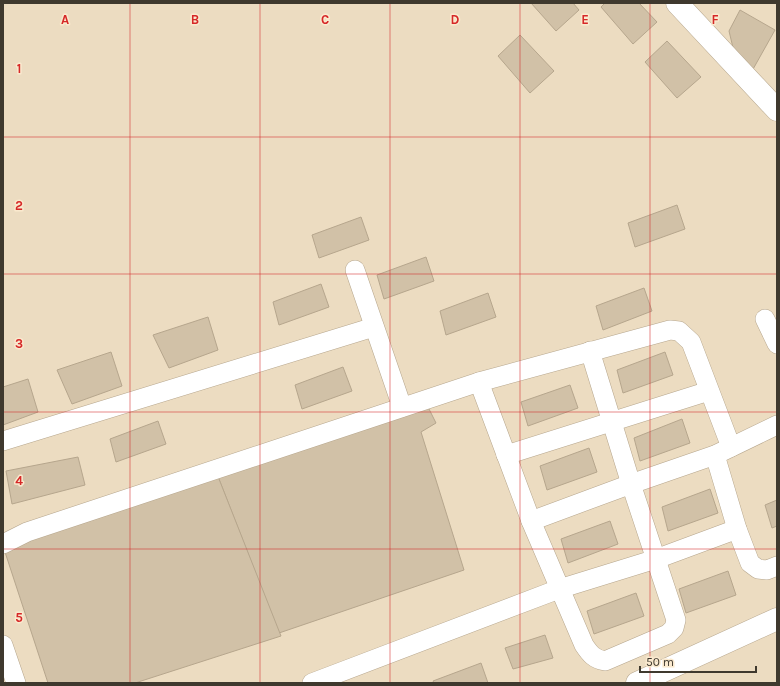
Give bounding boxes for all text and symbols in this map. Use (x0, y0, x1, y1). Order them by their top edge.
text: A (61, 12, 69, 27)
text: B (191, 12, 199, 27)
text: C (321, 12, 329, 27)
text: D (451, 12, 460, 27)
text: E (581, 12, 589, 27)
text: F (711, 12, 719, 27)
text: 1 (17, 61, 21, 76)
text: 2 (15, 198, 23, 213)
text: 3 (15, 336, 23, 351)
text: 4 (15, 473, 23, 488)
text: 5 (15, 610, 23, 625)
scale bar (640, 648, 756, 674)
text: 50 m (646, 655, 674, 669)

